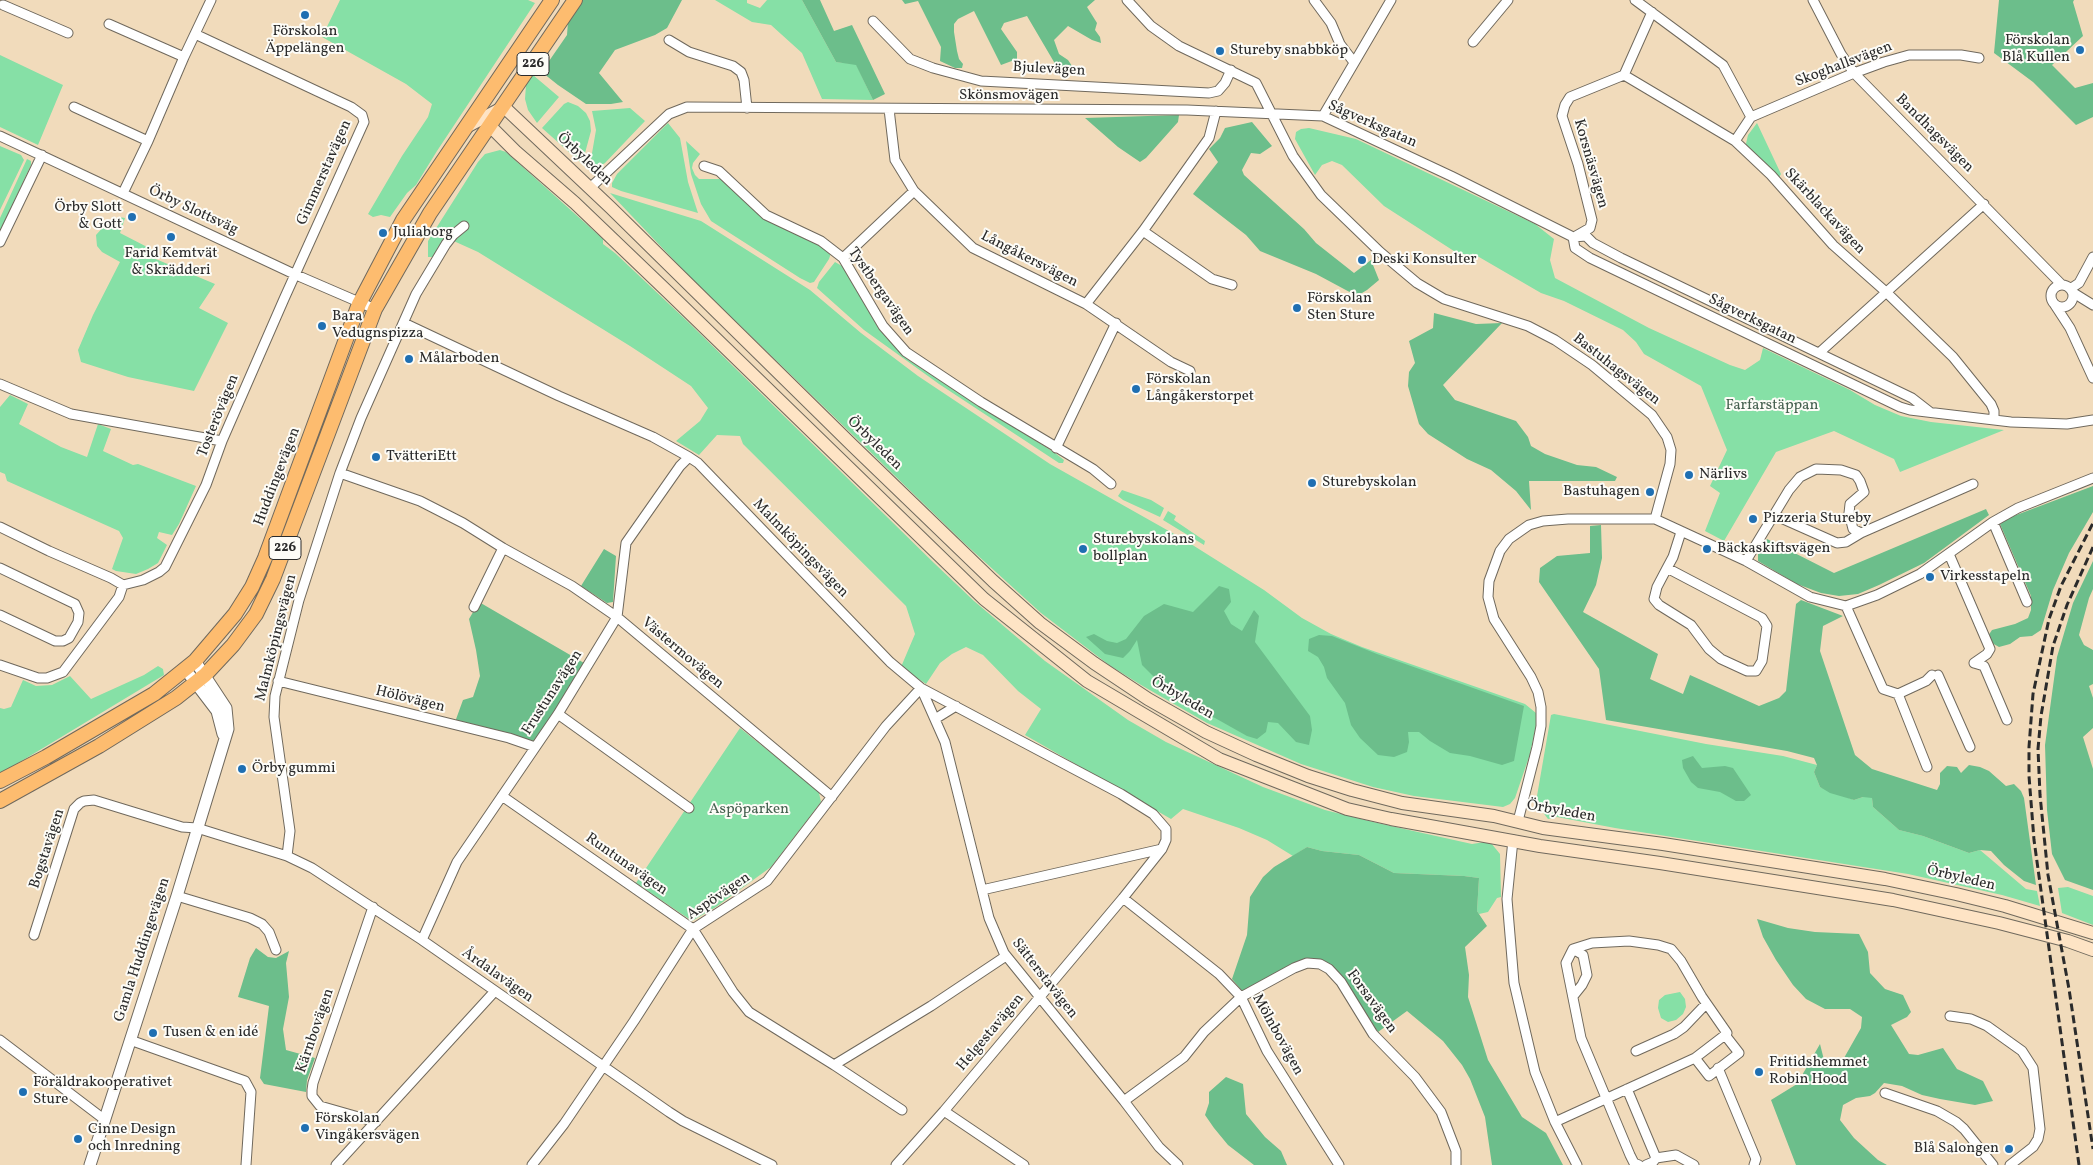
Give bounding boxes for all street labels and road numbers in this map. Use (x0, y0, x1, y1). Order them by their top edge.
street label: Skoghallsvägen (1793, 38, 1895, 92)
road number: 226 (517, 52, 549, 76)
street label: Bjulevägen (1012, 59, 1086, 81)
street label: Skönsmovägen (959, 87, 1059, 105)
street label: Bandhagsvägen (1891, 91, 1977, 177)
street label: Sågverksgatan (1325, 97, 1419, 153)
street label: Korsnäsvägen (1569, 117, 1611, 211)
street label: Gimmerstavägen (294, 118, 356, 228)
street label: Örbyleden (552, 130, 616, 190)
street label: Skärblackavägen (1780, 165, 1868, 259)
street label: Örby Slottsväg (145, 182, 241, 240)
street label: Långåkersvägen (977, 228, 1081, 292)
street label: Tystbergavägen (843, 245, 917, 339)
street label: Sågverksgatan (1705, 291, 1799, 349)
street label: Bastuhagsvägen (1569, 330, 1663, 410)
street label: Tosterövägen (194, 372, 244, 460)
street label: Örbyleden (843, 413, 905, 475)
street label: Huddingevägen (251, 425, 305, 529)
street label: Malmköpingsvägen (748, 496, 852, 602)
road number: 226 (269, 536, 301, 560)
street label: Malmköpingsvägen (253, 573, 301, 703)
street label: Västermovägen (637, 614, 727, 694)
street label: Frustunavägen (519, 647, 587, 739)
street label: Örbyleden (1147, 674, 1217, 724)
street label: Hölövägen (374, 683, 446, 717)
street label: Örbyleden (1525, 797, 1597, 827)
street label: Bogstavägen (27, 807, 69, 891)
street label: Runtunavägen (581, 830, 671, 900)
street label: Örbyleden (1925, 862, 1997, 896)
street label: Aspövägen (684, 869, 754, 925)
street label: Gamla Huddingevägen (111, 876, 175, 1024)
street label: Sätterstavägen (1007, 935, 1081, 1023)
street label: Årdalavägen (458, 945, 536, 1007)
street label: Forsavägen (1342, 967, 1400, 1037)
street label: Kärnbovägen (293, 986, 339, 1076)
street label: Helgestavägen (953, 991, 1029, 1075)
street label: Mölnbovägen (1247, 991, 1307, 1079)

